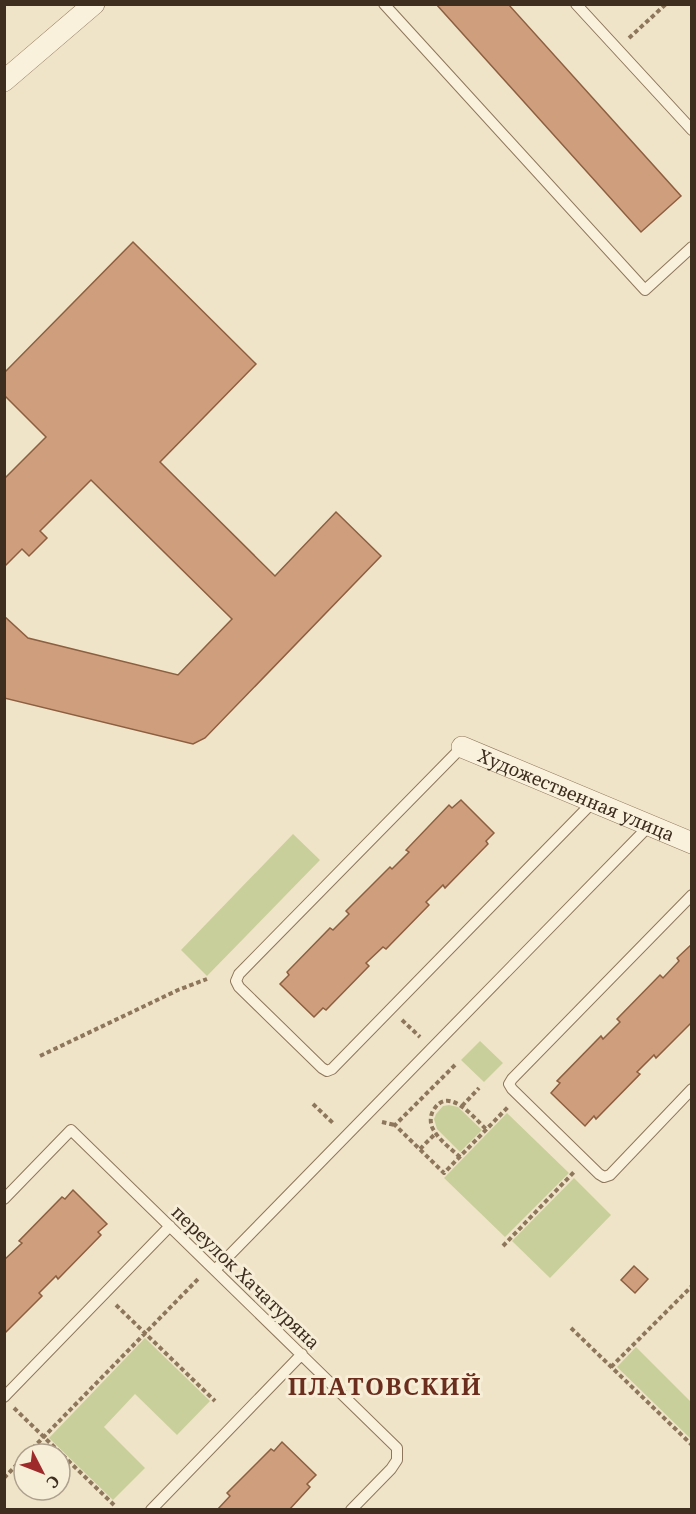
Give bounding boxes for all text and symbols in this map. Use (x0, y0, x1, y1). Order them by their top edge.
street label: Художественная улица (475, 743, 678, 846)
street label: переулок Хачатуряна (167, 1200, 325, 1354)
district label: ПЛАТОВСКИЙ (288, 1369, 482, 1402)
north arrow (12, 1442, 72, 1502)
text: С (41, 1471, 65, 1493)

